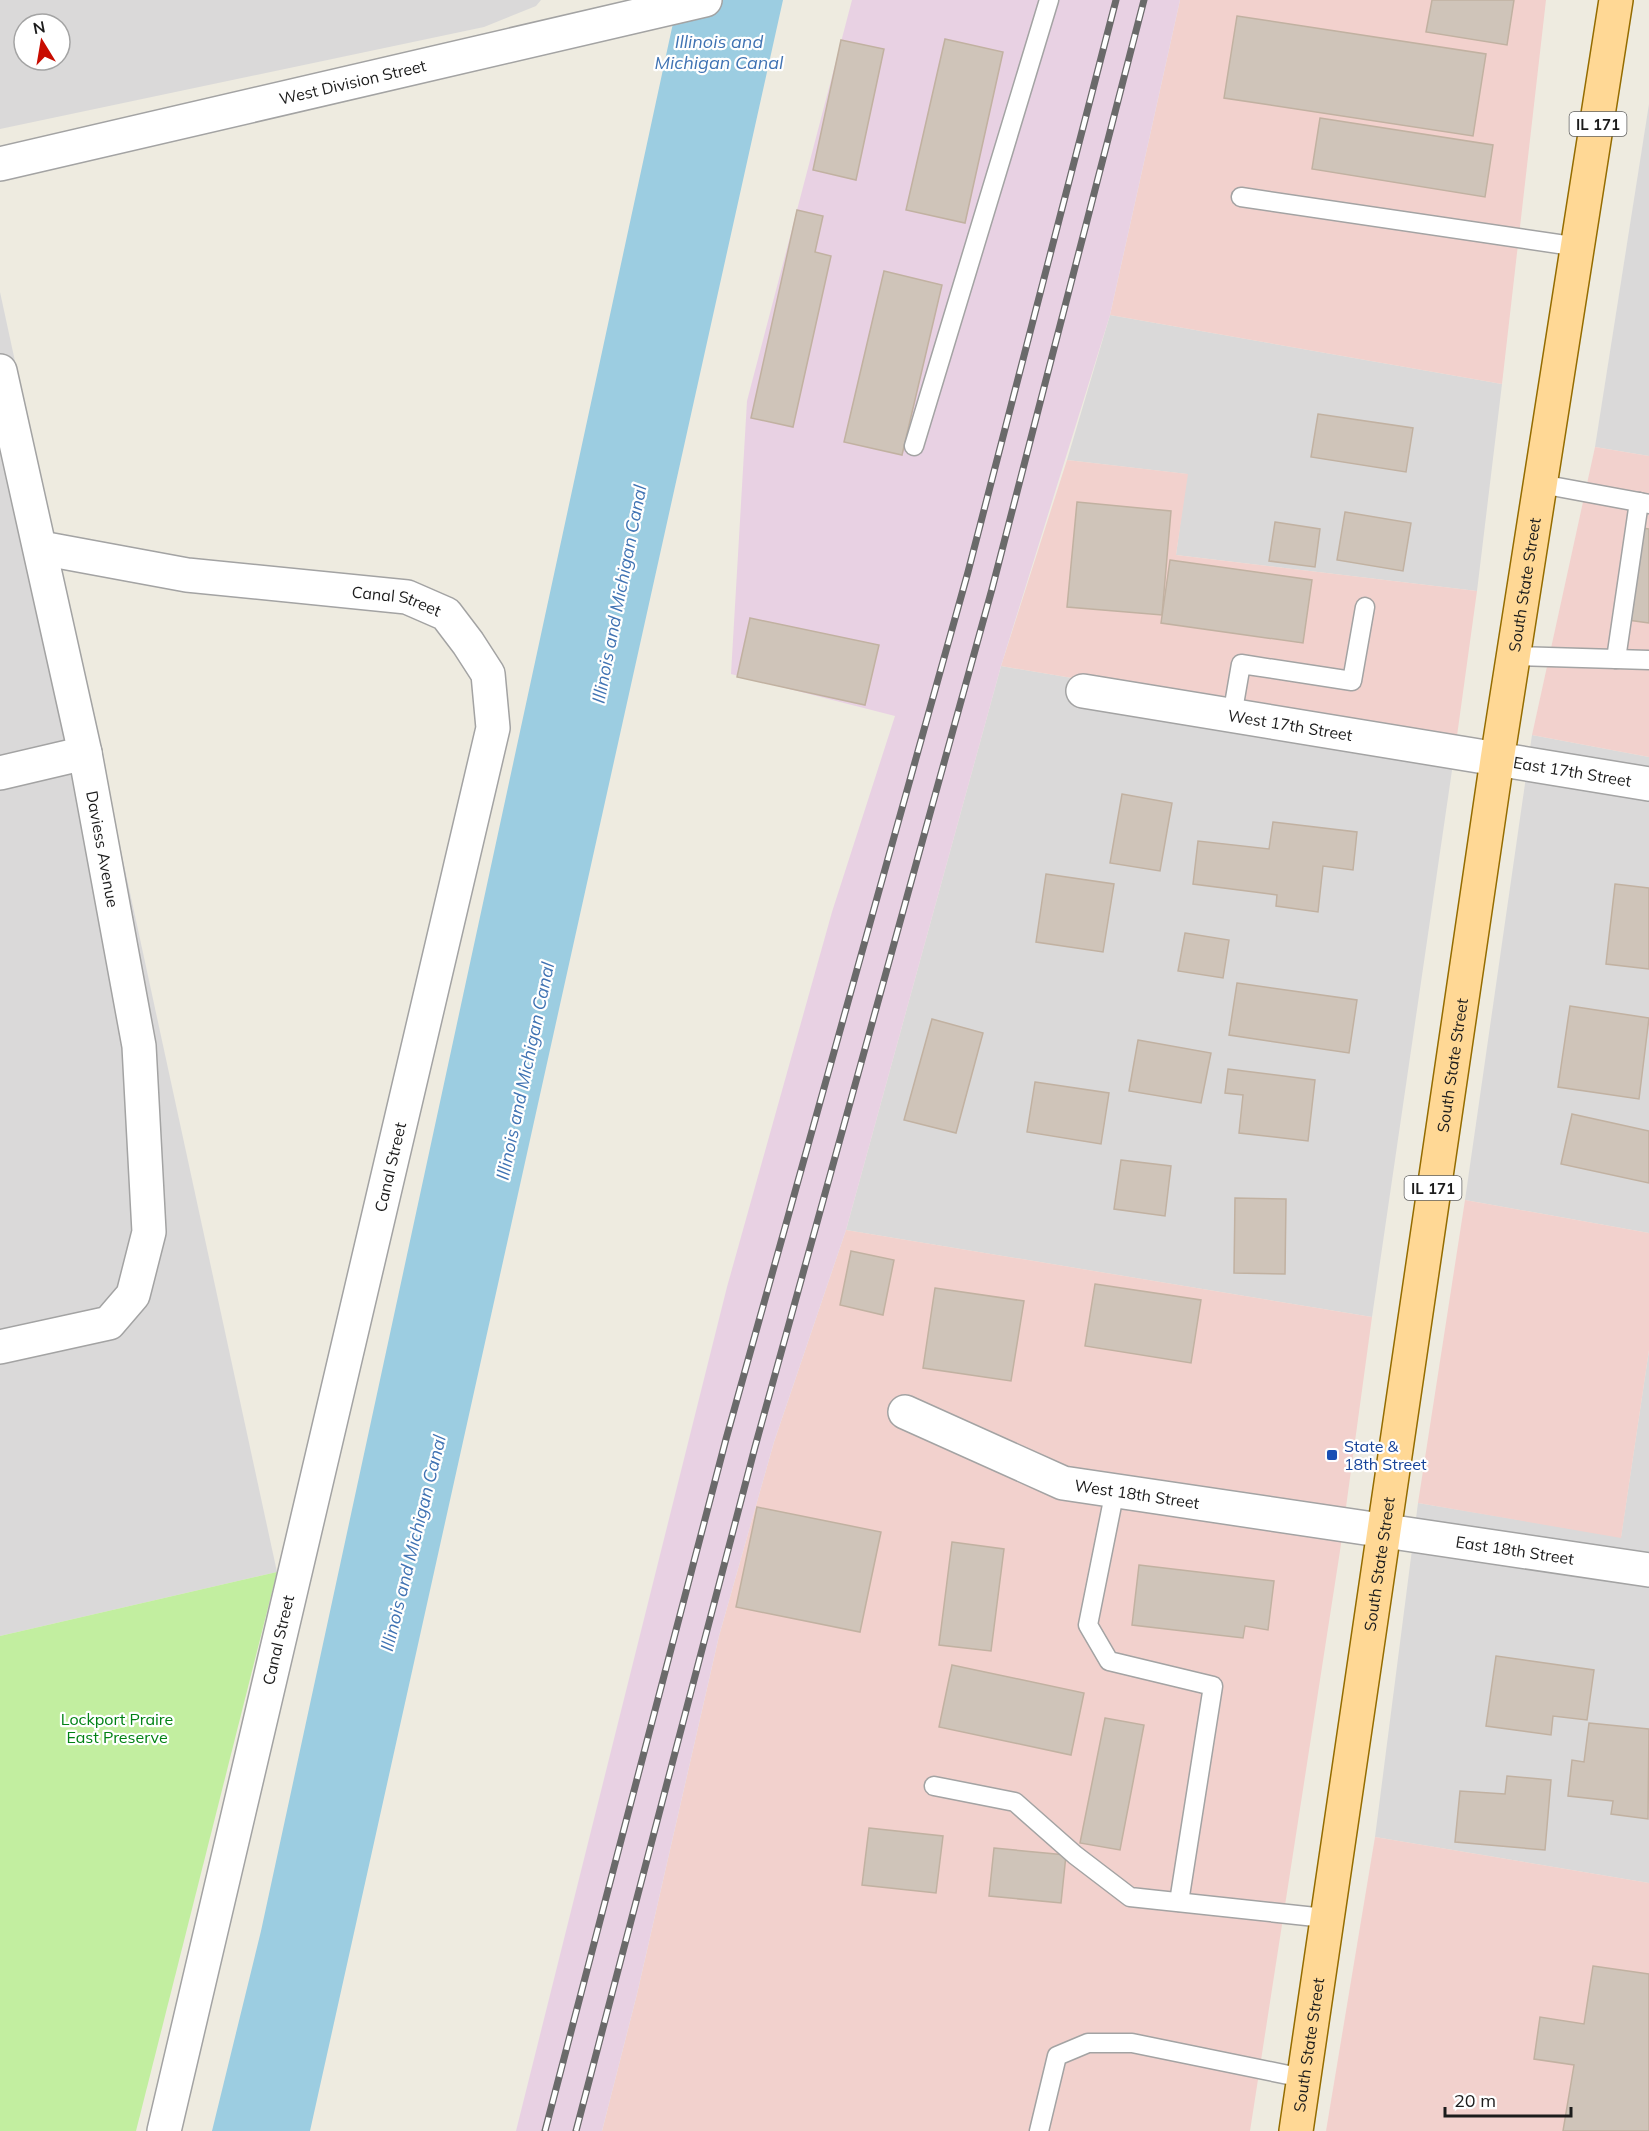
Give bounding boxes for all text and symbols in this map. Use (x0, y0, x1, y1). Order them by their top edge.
north arrow (12, 12, 72, 72)
text: N (31, 16, 47, 38)
water label: Illinois and Michigan Canal (655, 30, 784, 74)
street label: West Division Street (277, 55, 428, 109)
road number: IL 171 (1570, 112, 1626, 136)
water label: Illinois and Michigan Canal (587, 482, 652, 705)
street label: South State Street (1504, 516, 1545, 653)
street label: Canal Street (351, 582, 445, 621)
street label: West 17th Street (1226, 705, 1354, 745)
street label: East 17th Street (1512, 752, 1633, 791)
street label: Daviess Avenue (82, 789, 123, 909)
water label: Illinois and Michigan Canal (491, 959, 559, 1182)
street label: South State Street (1433, 997, 1472, 1134)
street label: Canal Street (370, 1120, 410, 1214)
road number: IL 171 (1404, 1176, 1462, 1200)
water label: Illinois and Michigan Canal (375, 1432, 451, 1653)
place label: State & 18th Street (1344, 1436, 1427, 1474)
marker: State & 18th Street (1325, 1448, 1339, 1462)
street label: West 18th Street (1073, 1475, 1201, 1513)
street label: South State Street (1359, 1495, 1399, 1633)
street label: East 18th Street (1454, 1531, 1576, 1569)
street label: Canal Street (258, 1593, 298, 1687)
park label: Lockport Praire East Preserve (61, 1709, 173, 1747)
street label: South State Street (1289, 1976, 1328, 2113)
scale bar (1445, 2080, 1571, 2118)
text: 20 m (1454, 2089, 1496, 2112)

